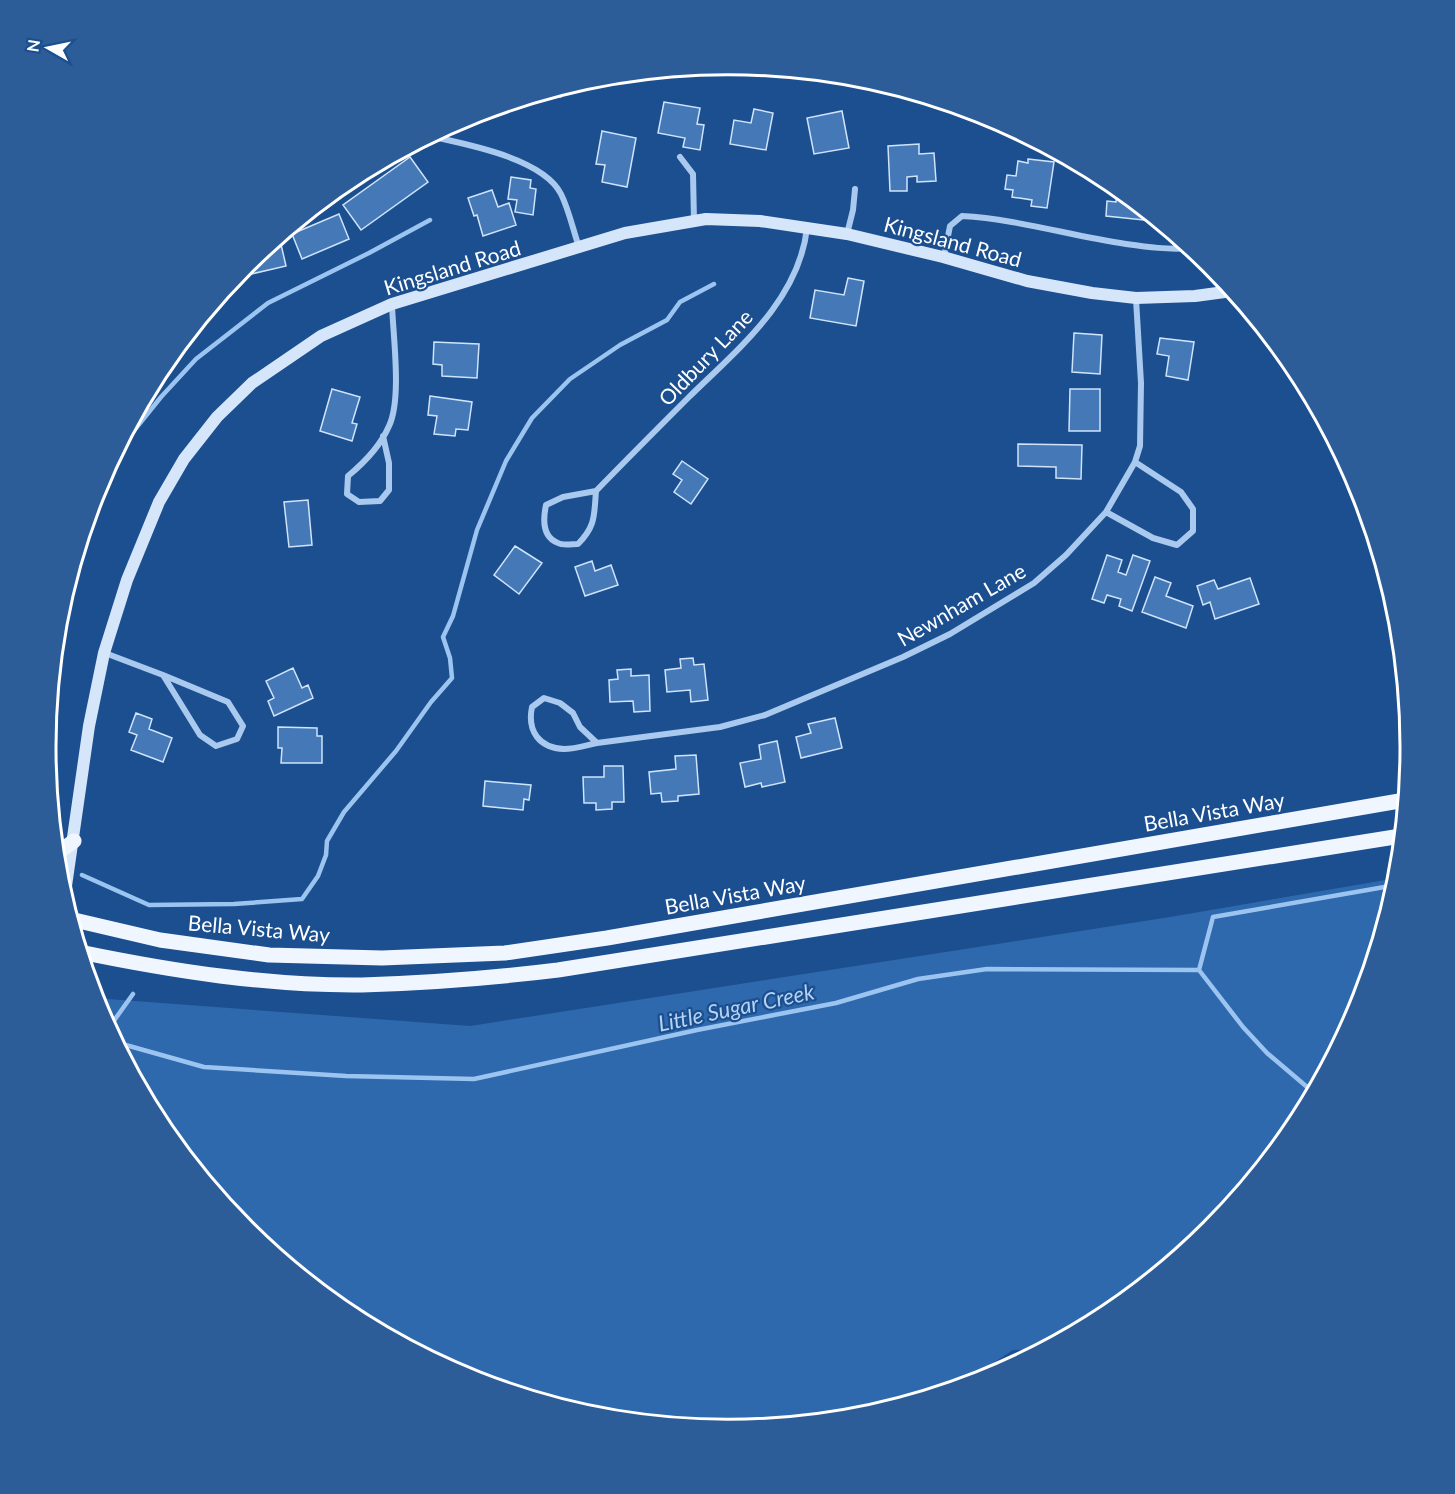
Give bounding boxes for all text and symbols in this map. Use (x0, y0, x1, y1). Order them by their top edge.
north arrow (18, 18, 78, 78)
text: N (22, 38, 43, 53)
street label: Kingsland Road (881, 211, 1025, 271)
street label: Kingsland Road (381, 234, 523, 300)
street label: Oldbury Lane (653, 304, 757, 410)
street label: Newnham Lane (893, 557, 1029, 651)
street label: Bella Vista Way (1142, 786, 1286, 836)
street label: Bella Vista Way (663, 869, 807, 919)
street label: Bella Vista Way (187, 909, 331, 947)
water label: Little Sugar Creek (655, 977, 817, 1037)

